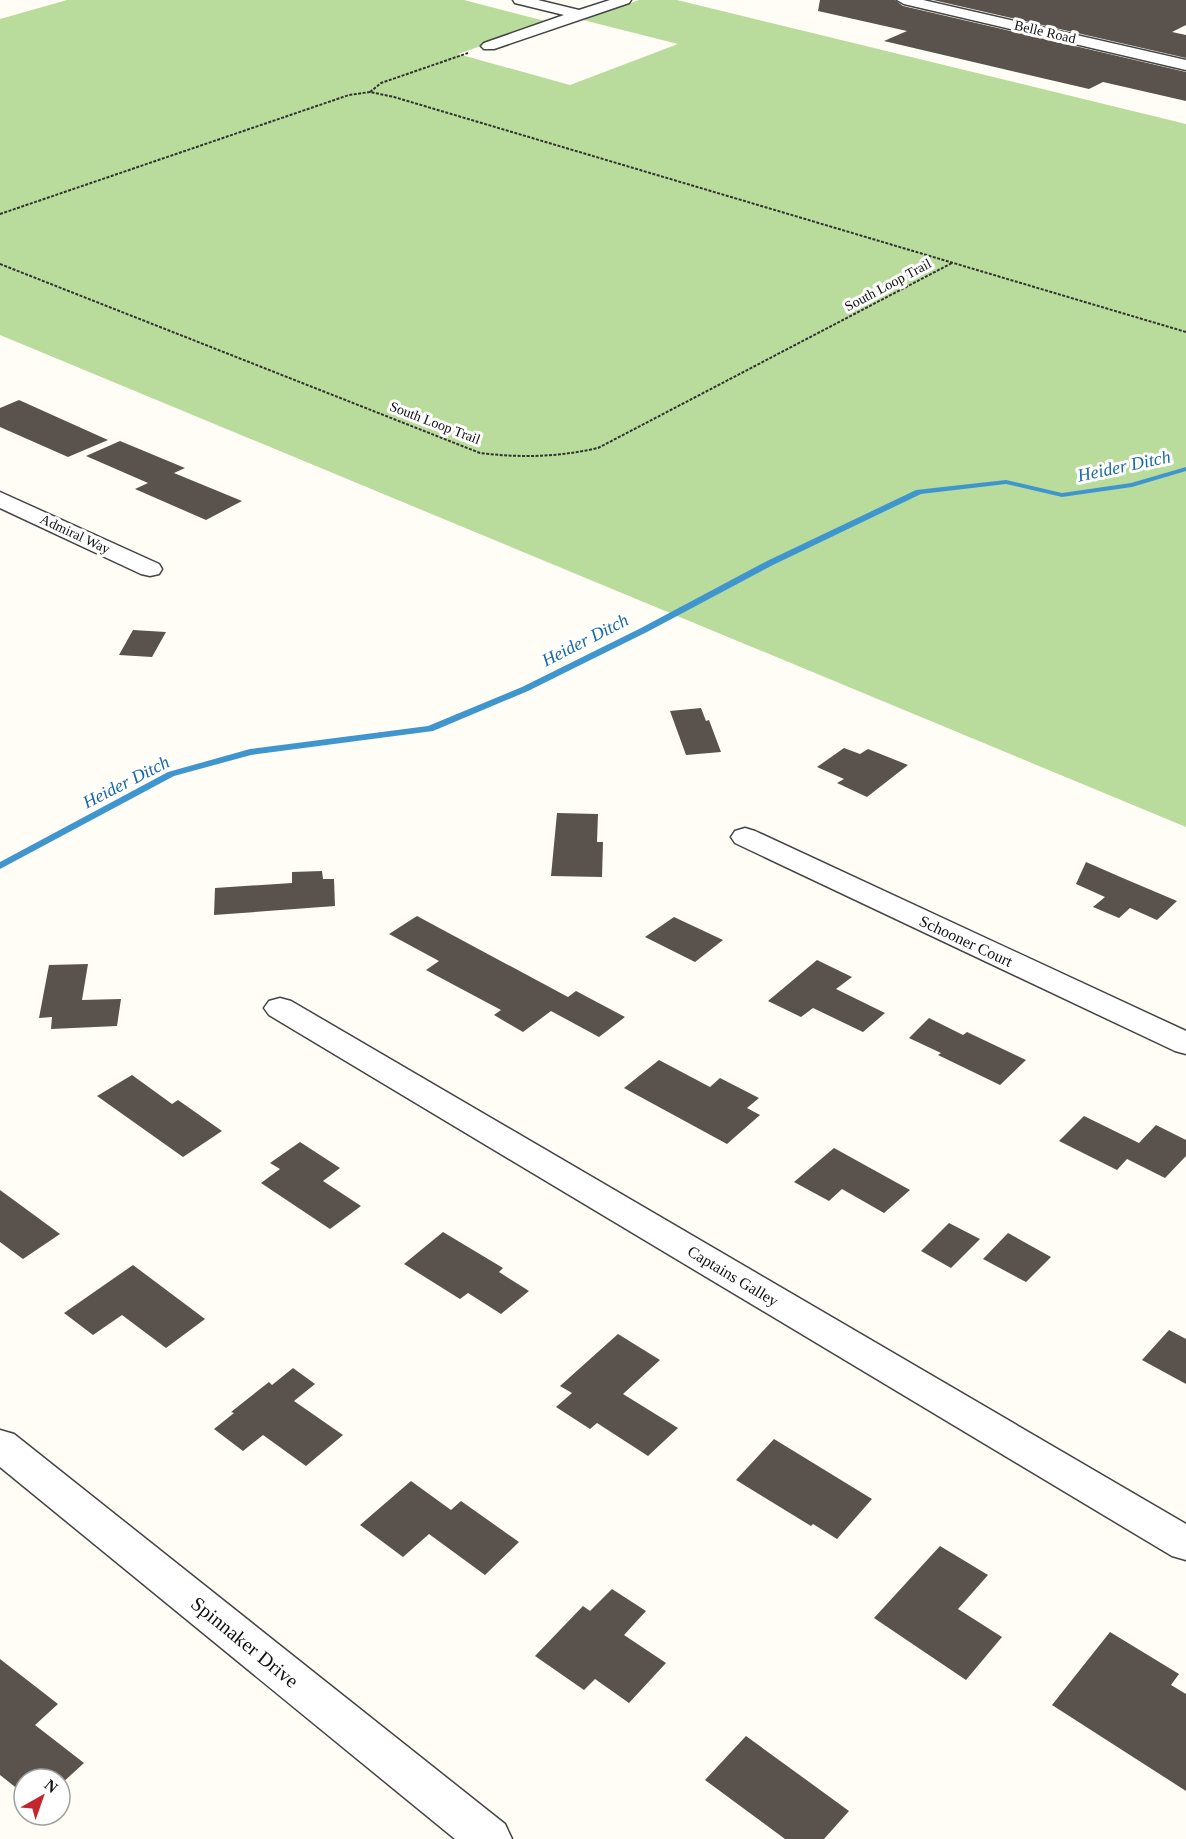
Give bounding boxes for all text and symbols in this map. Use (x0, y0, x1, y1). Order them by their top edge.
street label: Belle Road (1013, 18, 1077, 46)
street label: South Loop Trail (842, 256, 934, 314)
street label: South Loop Trail (388, 399, 482, 447)
water label: Heider Ditch (1075, 446, 1172, 486)
street label: Admiral Way (38, 511, 112, 557)
water label: Heider Ditch (537, 610, 632, 671)
water label: Heider Ditch (78, 752, 173, 813)
street label: Schooner Court (917, 912, 1016, 970)
street label: Captains Galley (684, 1242, 781, 1311)
street label: Spinnaker Drive (186, 1592, 303, 1693)
north arrow (12, 1767, 72, 1827)
text: N (41, 1776, 62, 1796)

